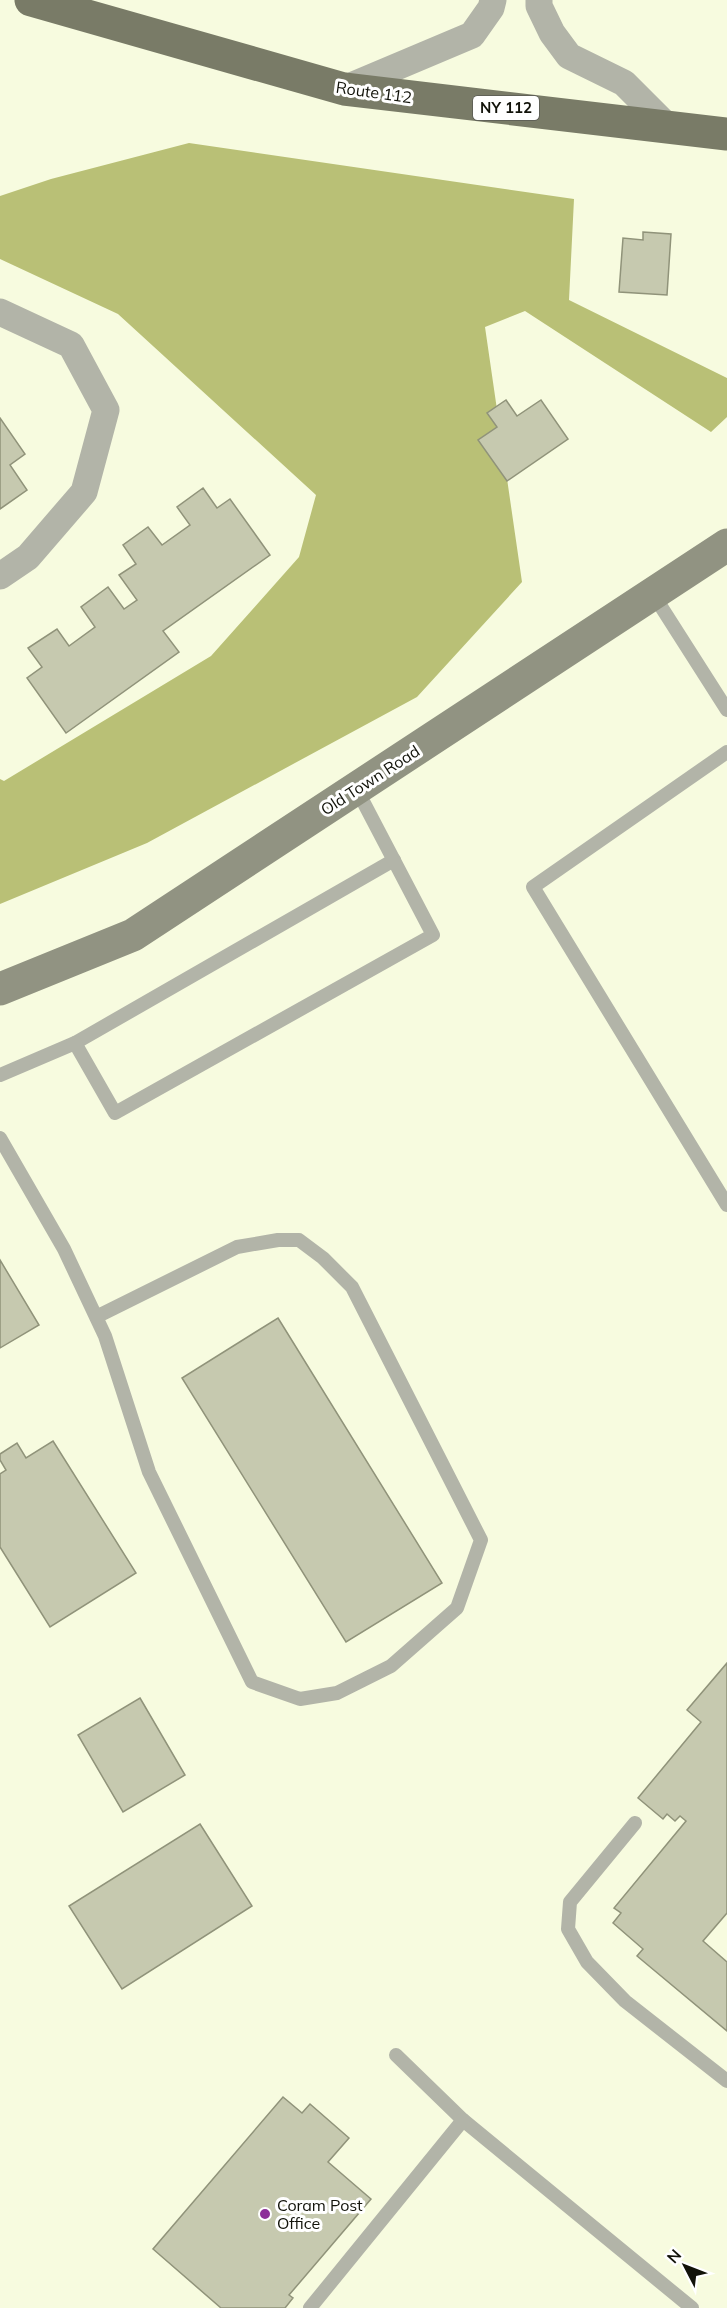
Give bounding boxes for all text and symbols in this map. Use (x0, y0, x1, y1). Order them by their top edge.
street label: Route 112 (335, 77, 413, 107)
road number: NY 112 (473, 96, 539, 120)
street label: Old Town Road (317, 741, 423, 819)
place label: Coram Post Office (277, 2195, 363, 2233)
marker: Coram Post Office (258, 2207, 272, 2221)
north arrow (655, 2236, 715, 2296)
text: N (662, 2245, 685, 2267)

